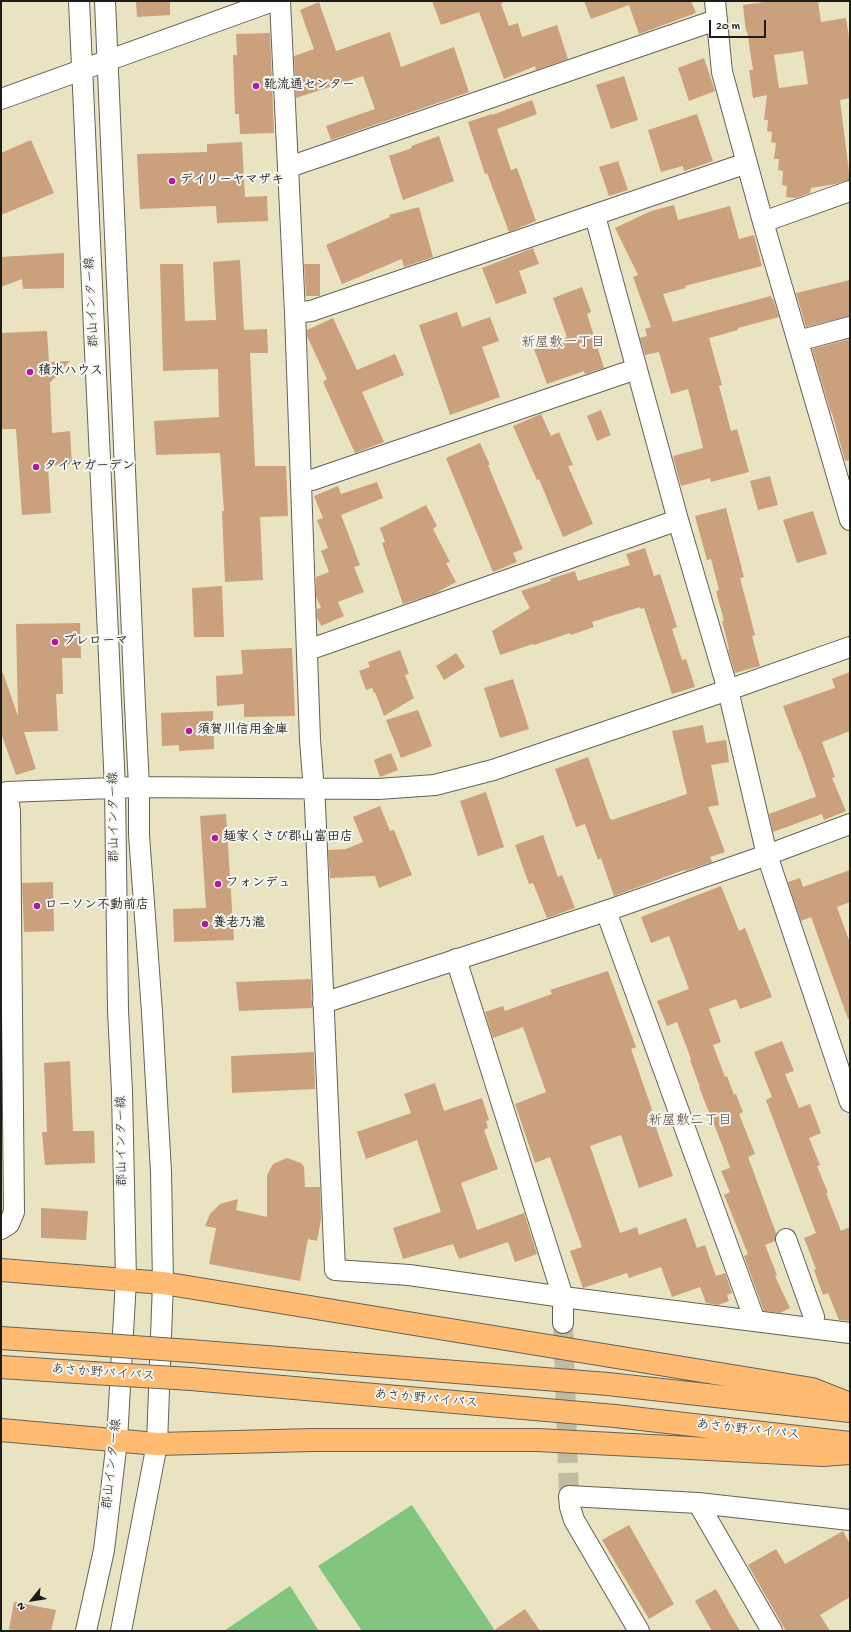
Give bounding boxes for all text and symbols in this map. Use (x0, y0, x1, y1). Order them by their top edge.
scale bar (711, 12, 768, 38)
text: 20 m (716, 20, 740, 34)
place label: 靴流通センター (264, 78, 355, 94)
marker: 靴流通センター (251, 81, 261, 91)
place label: デイリーヤマザキ (180, 173, 284, 189)
marker: デイリーヤマザキ (167, 176, 177, 186)
street label: 郡山インター線 (83, 256, 103, 348)
district label: 新屋敷一丁目 (521, 336, 605, 352)
place label: 積水ハウス (38, 364, 103, 380)
marker: 積水ハウス (25, 367, 35, 377)
place label: タイヤガーデン (44, 459, 135, 475)
marker: タイヤガーデン (31, 462, 41, 472)
place label: プレローマ (63, 634, 128, 650)
marker: プレローマ (50, 637, 60, 647)
place label: 須賀川信用金庫 (197, 723, 288, 739)
marker: 須賀川信用金庫 (184, 726, 194, 736)
street label: 郡山インター線 (106, 771, 124, 863)
place label: 麺家くさび郡山富田店 (223, 830, 353, 846)
marker: 麺家くさび郡山富田店 (210, 833, 220, 843)
place label: フォンデュ (226, 876, 291, 892)
marker: フォンデュ (213, 879, 223, 889)
place label: ローソン不動前店 (45, 898, 149, 914)
marker: ローソン不動前店 (32, 901, 42, 911)
place label: 養老乃瀧 (213, 916, 265, 932)
marker: 養老乃瀧 (200, 919, 210, 929)
street label: 郡山インター線 (114, 1095, 132, 1187)
district label: 新屋敷二丁目 (648, 1114, 732, 1130)
street label: あさか野バイパス (51, 1363, 155, 1385)
street label: あさか野バイパス (374, 1388, 478, 1412)
street label: 郡山インター線 (100, 1418, 126, 1510)
street label: あさか野バイパス (695, 1418, 801, 1444)
north arrow (12, 1580, 52, 1620)
text: N (15, 1600, 29, 1612)

